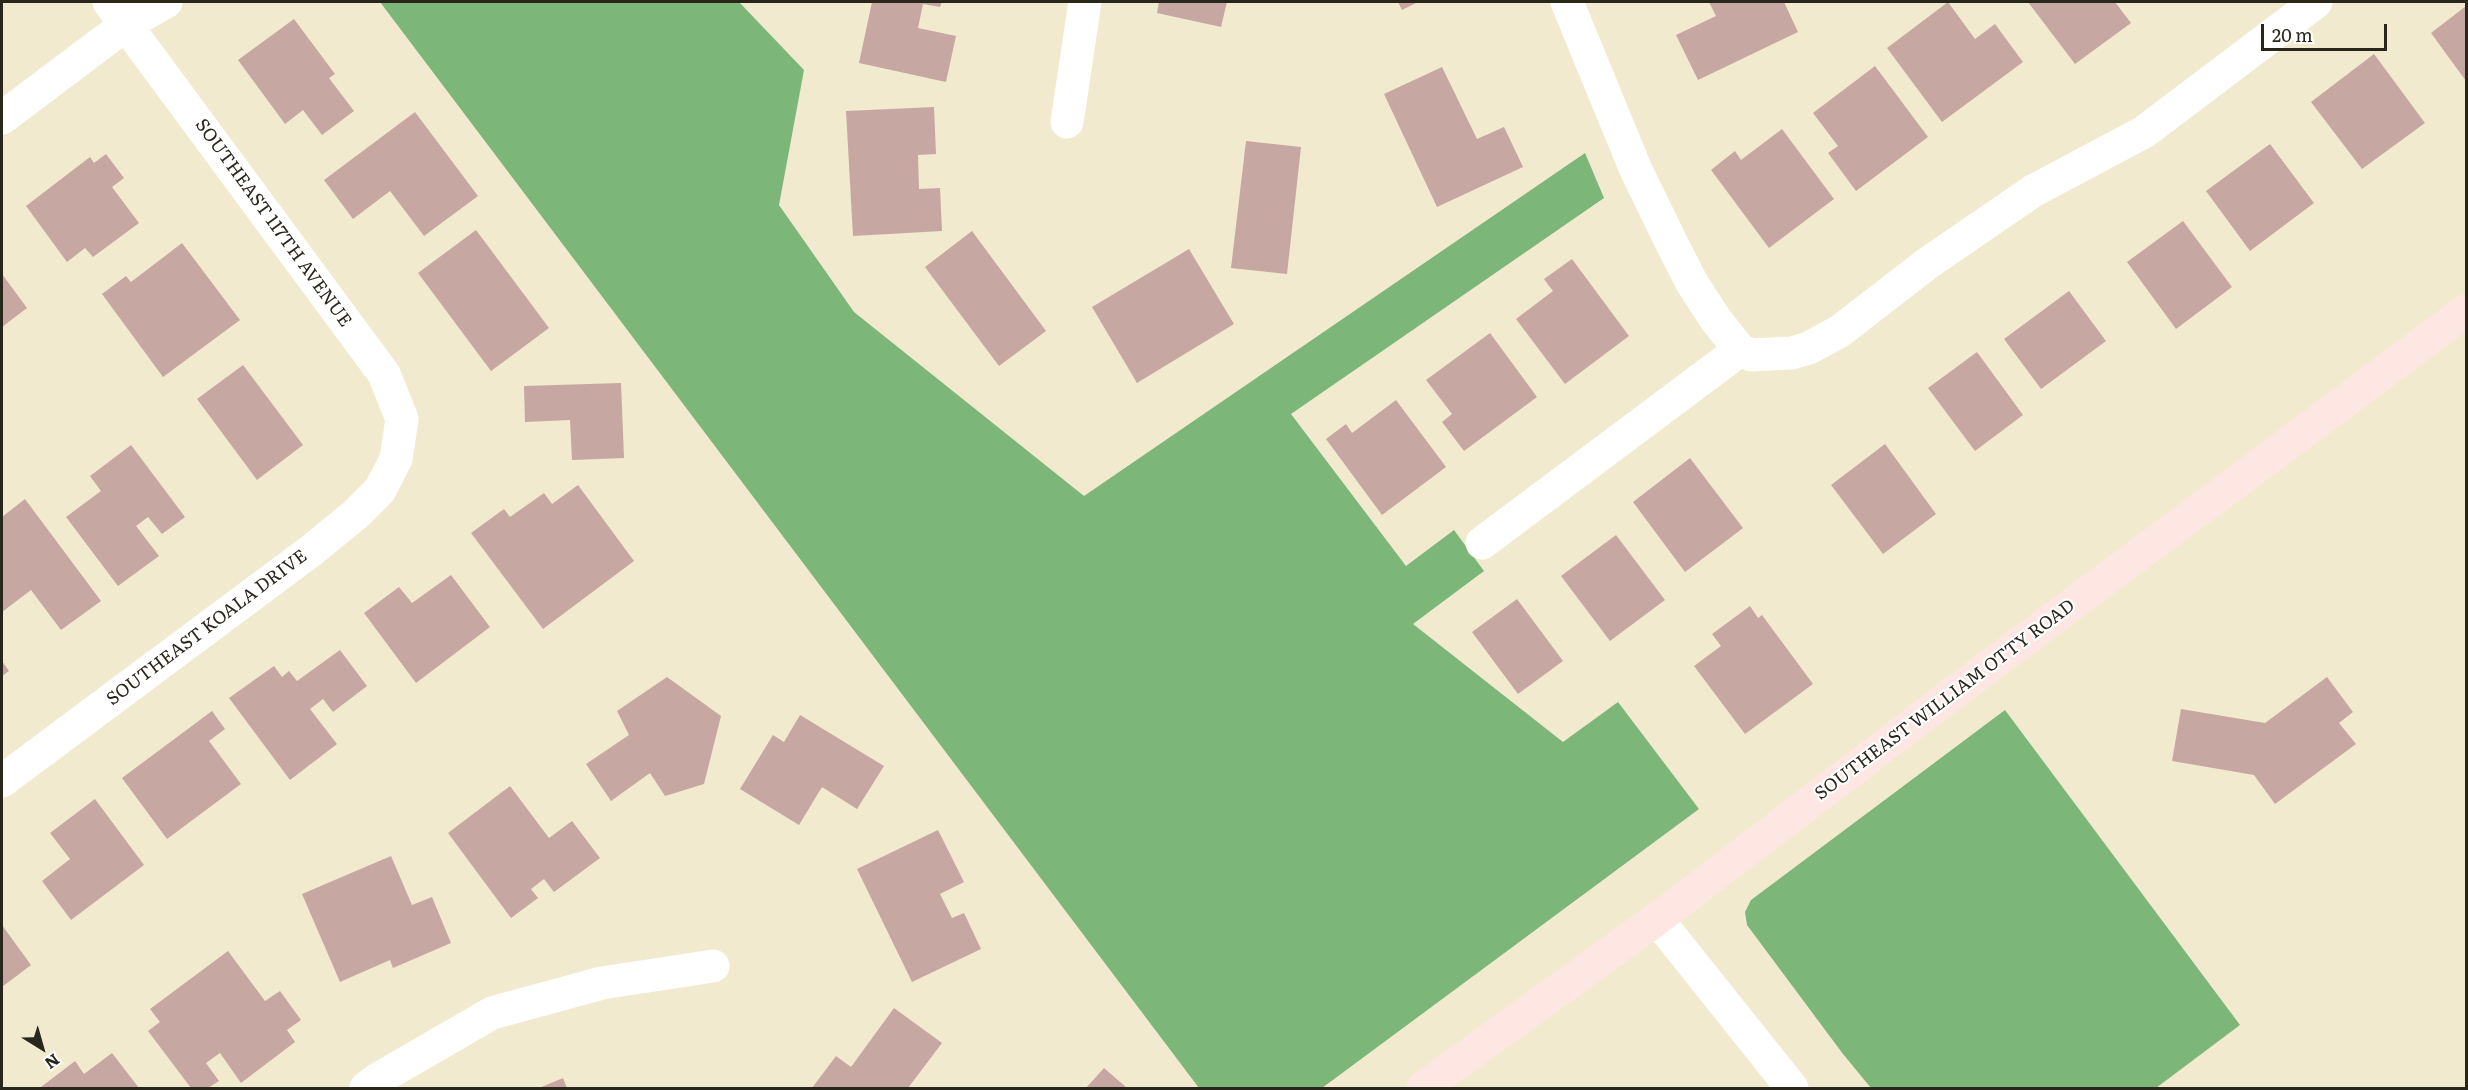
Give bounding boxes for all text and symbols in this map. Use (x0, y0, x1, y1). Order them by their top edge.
scale bar (2264, 12, 2390, 50)
text: 20 m (2272, 21, 2313, 48)
street label: SOUTHEAST 117TH AVENUE (190, 115, 356, 331)
street label: SOUTHEAST KOALA DRIVE (102, 546, 312, 710)
street label: SOUTHEAST WILLIAM OTTY ROAD (1811, 595, 2079, 805)
north arrow (12, 1018, 72, 1078)
text: N (40, 1049, 65, 1076)

